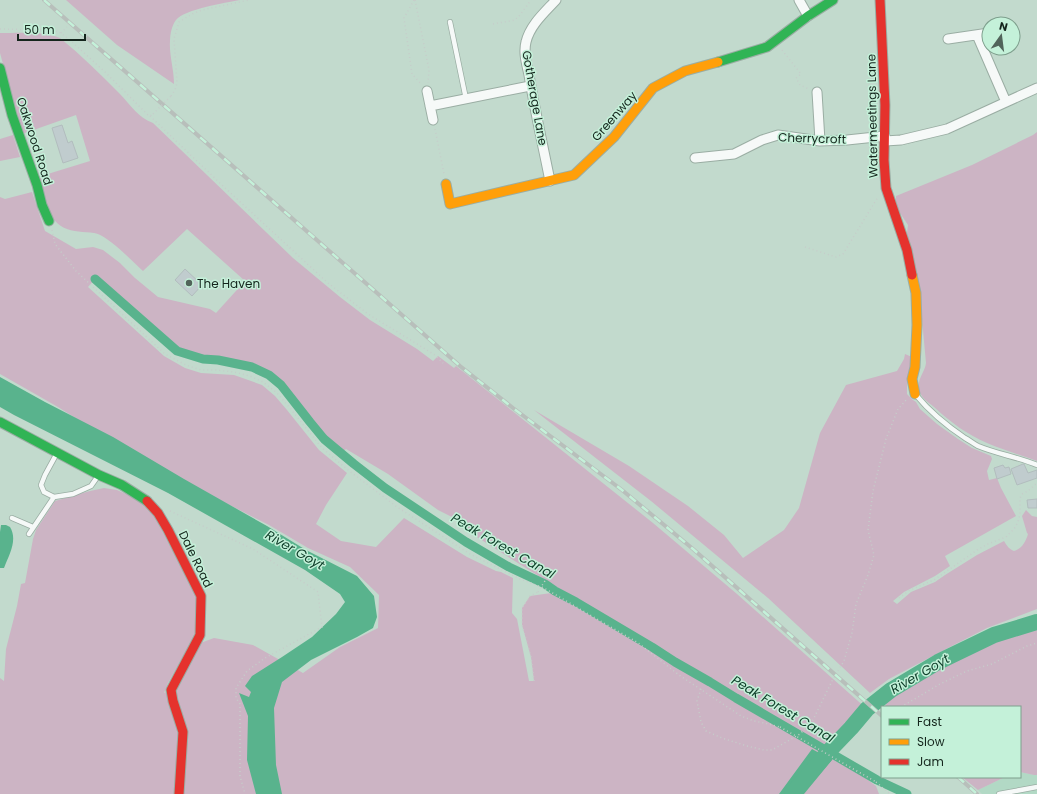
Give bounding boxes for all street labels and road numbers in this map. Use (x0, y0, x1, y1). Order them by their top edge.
street label: Gotherage Lane (518, 49, 552, 147)
street label: Watermeetings Lane (862, 54, 882, 178)
street label: Greenway (588, 87, 641, 145)
street label: Oakwood Road (13, 95, 57, 187)
street label: Cherrycroft (778, 128, 846, 148)
street label: Dale Road (175, 528, 217, 590)

